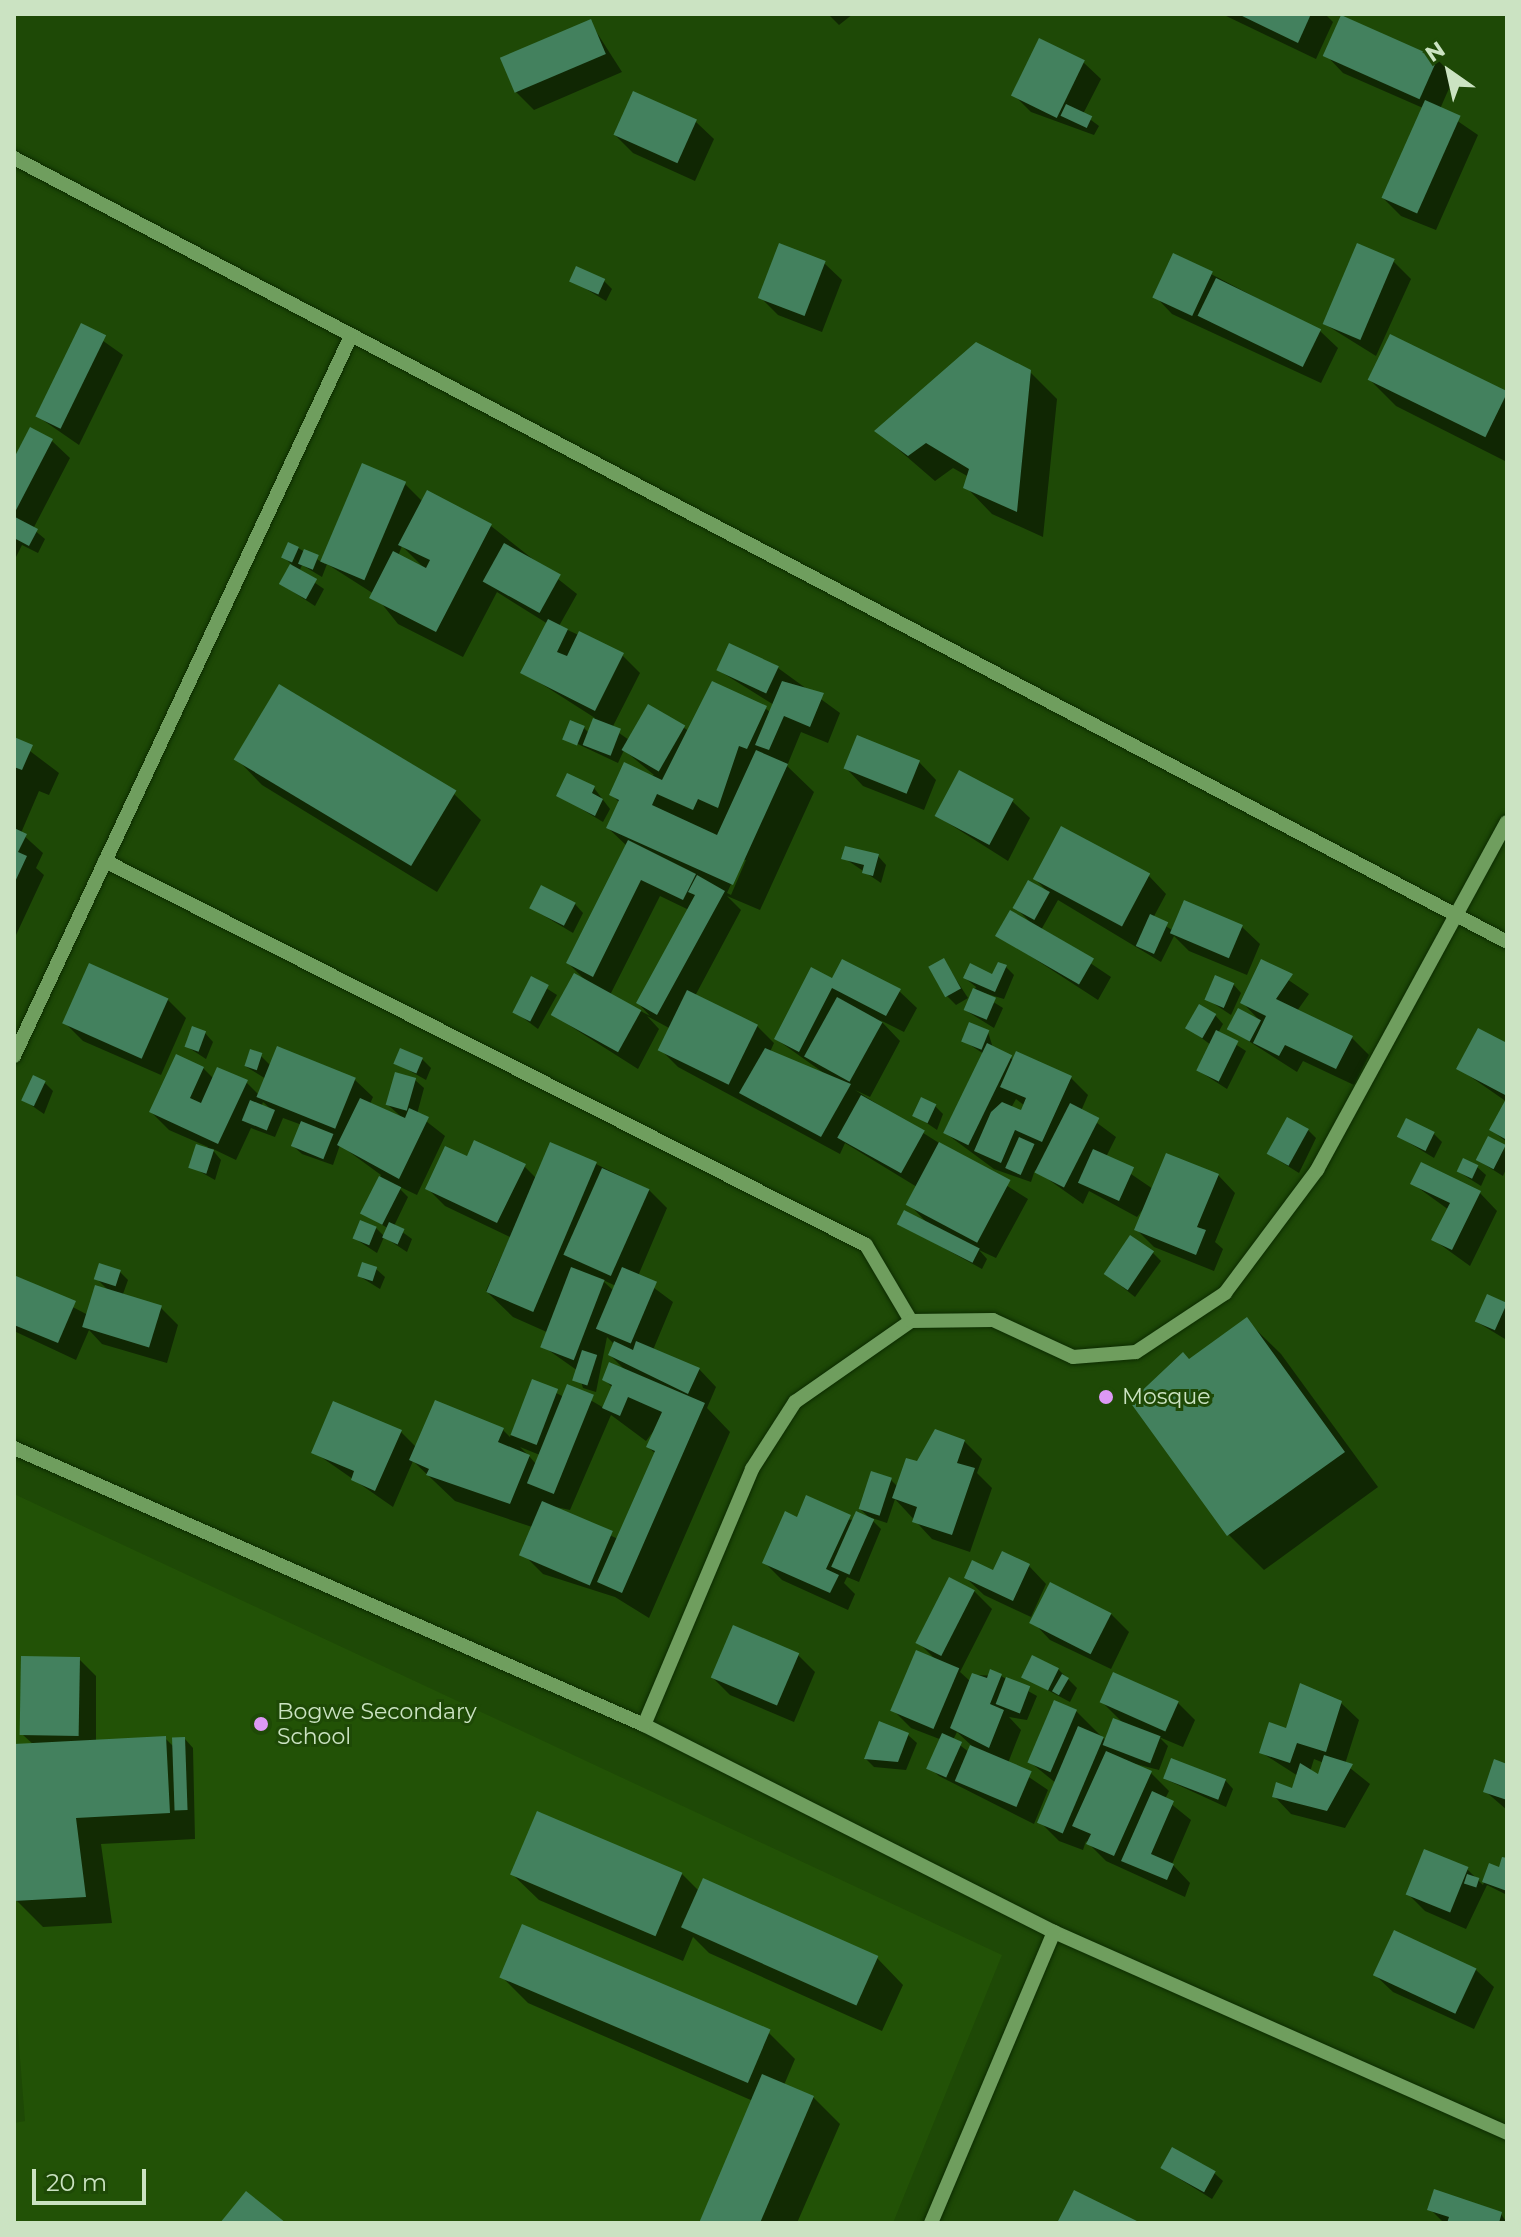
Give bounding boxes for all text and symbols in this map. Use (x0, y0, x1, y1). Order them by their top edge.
north arrow (1409, 32, 1489, 112)
text: N (1420, 36, 1450, 68)
place label: Mosque (1122, 1384, 1211, 1410)
marker: Mosque (1097, 1388, 1115, 1406)
place label: Bogwe Secondary School (277, 1698, 477, 1750)
marker: Bogwe Secondary School (252, 1715, 270, 1733)
scale bar (36, 2153, 150, 2203)
text: 20 m (46, 2168, 107, 2197)

